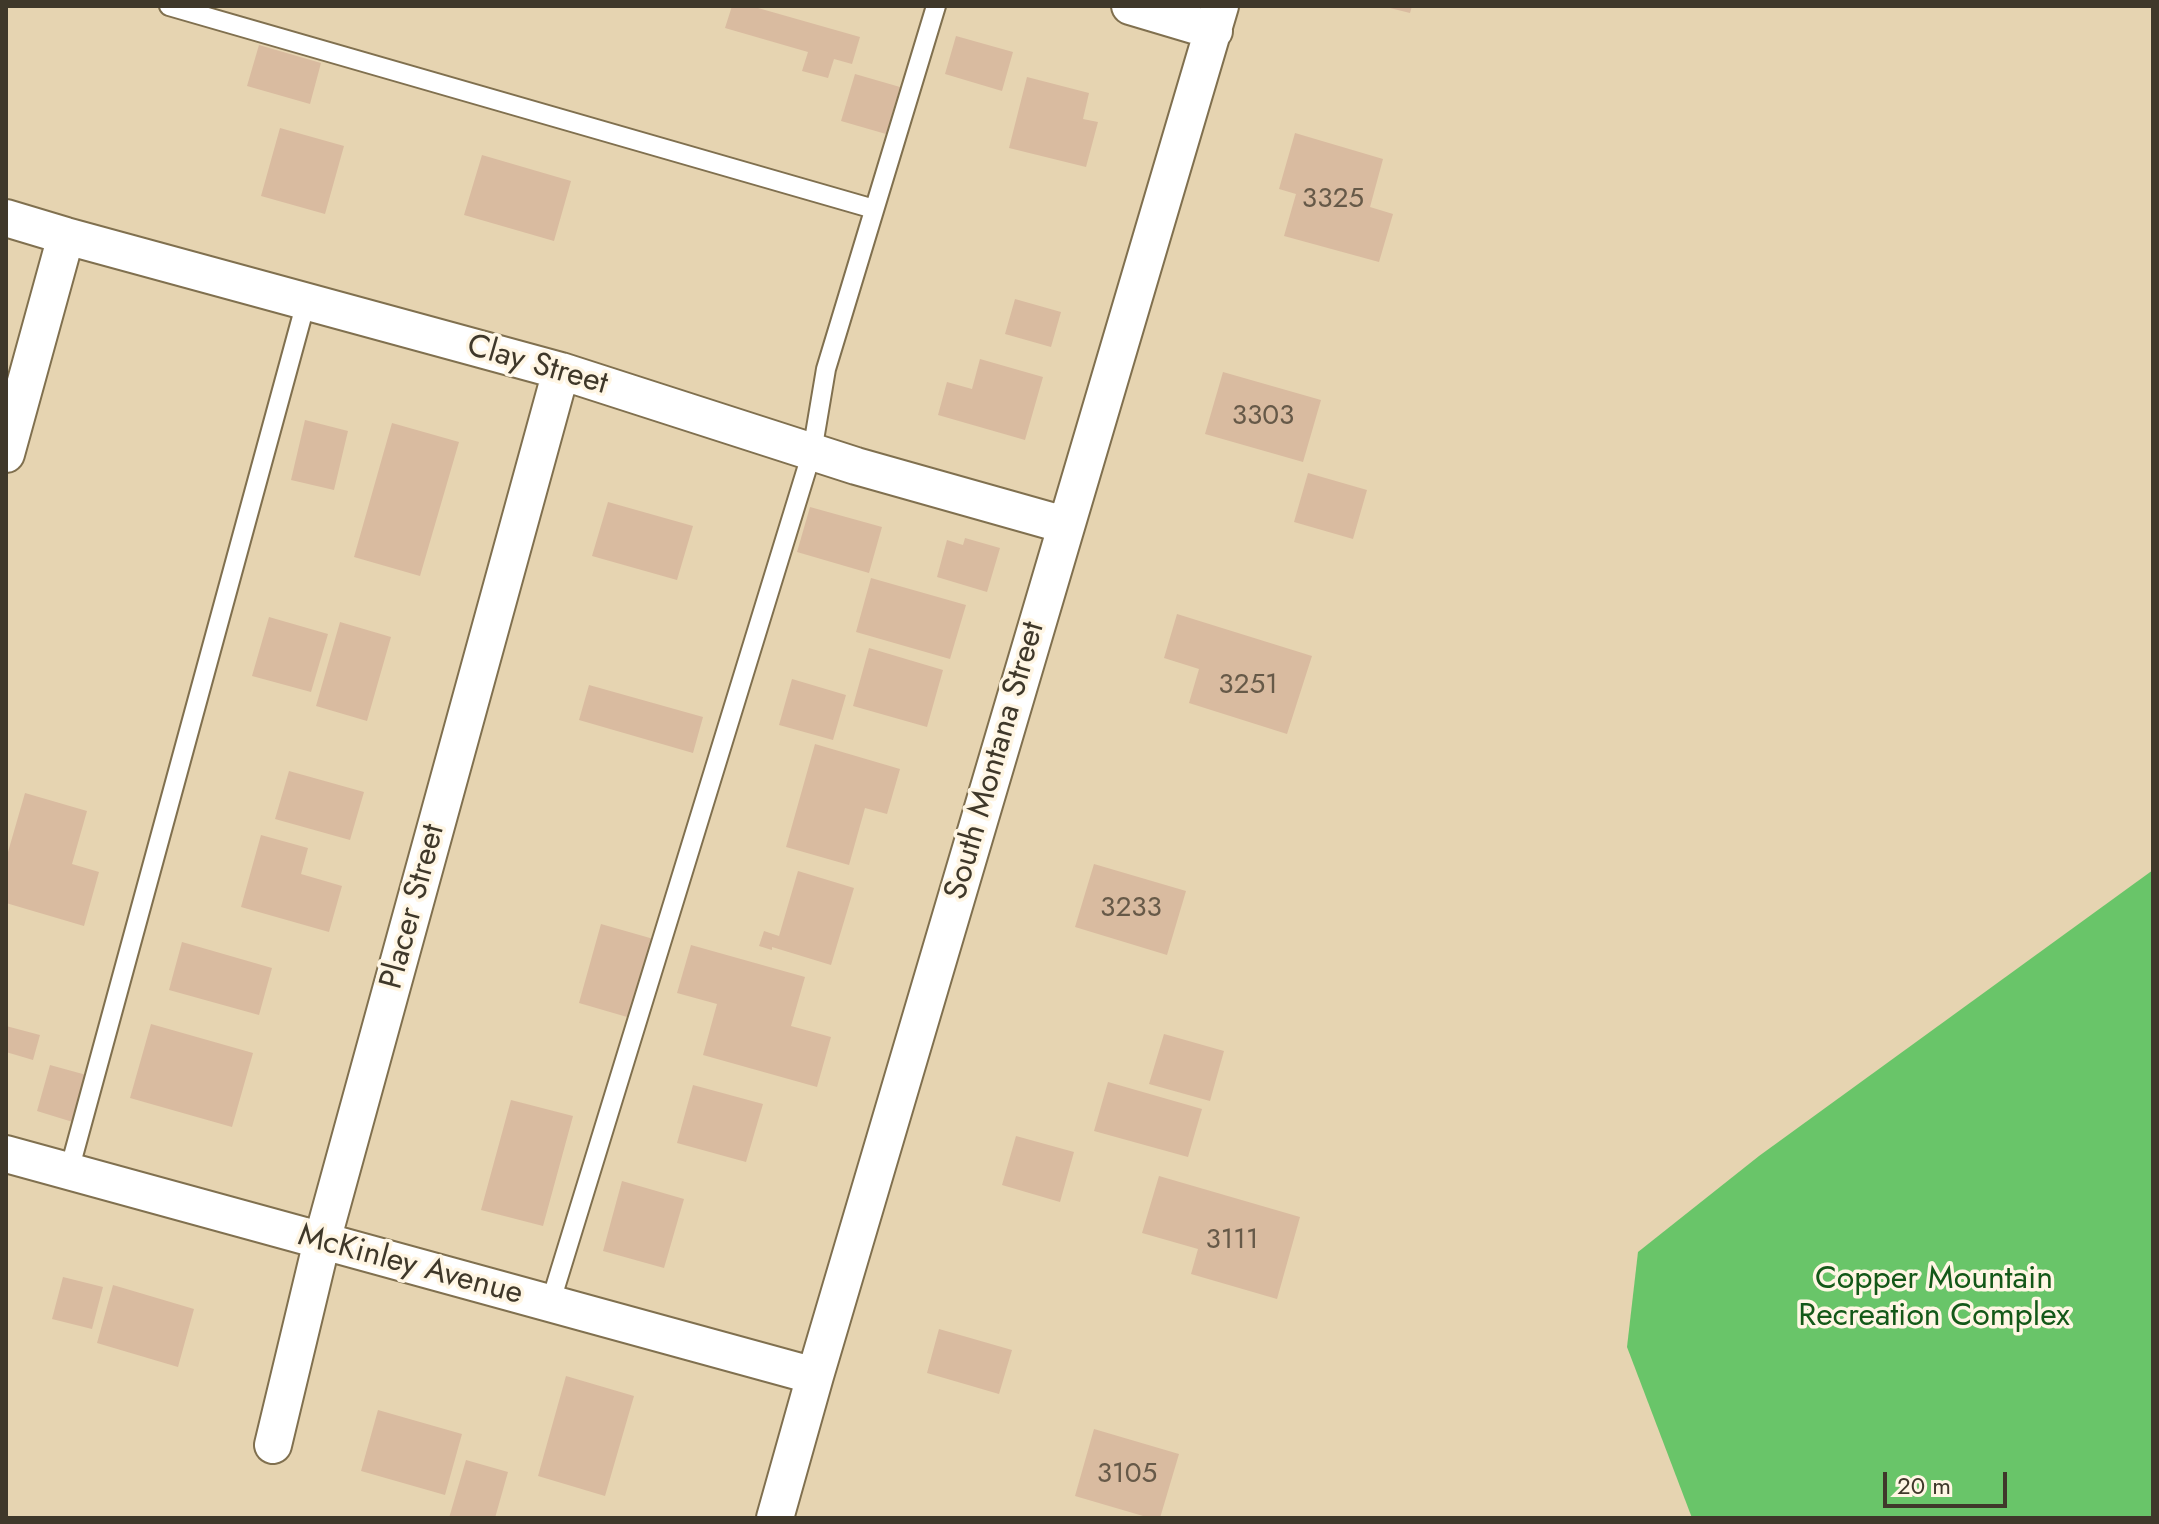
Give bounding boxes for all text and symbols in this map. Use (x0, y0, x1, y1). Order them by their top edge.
house number: 3325 (1302, 183, 1364, 217)
street label: Clay Street (462, 328, 612, 404)
house number: 3303 (1232, 400, 1294, 434)
street label: South Montana Street (938, 618, 1054, 904)
house number: 3251 (1218, 669, 1278, 703)
street label: Placer Street (374, 820, 454, 994)
house number: 3233 (1100, 892, 1162, 926)
street label: McKinley Avenue (293, 1218, 527, 1314)
house number: 3111 (1205, 1224, 1259, 1258)
park label: Copper Mountain Recreation Complex (1798, 1261, 2070, 1336)
scale bar (1887, 1456, 2011, 1506)
house number: 3105 (1097, 1458, 1157, 1492)
text: 20 m (1897, 1468, 1951, 1503)

